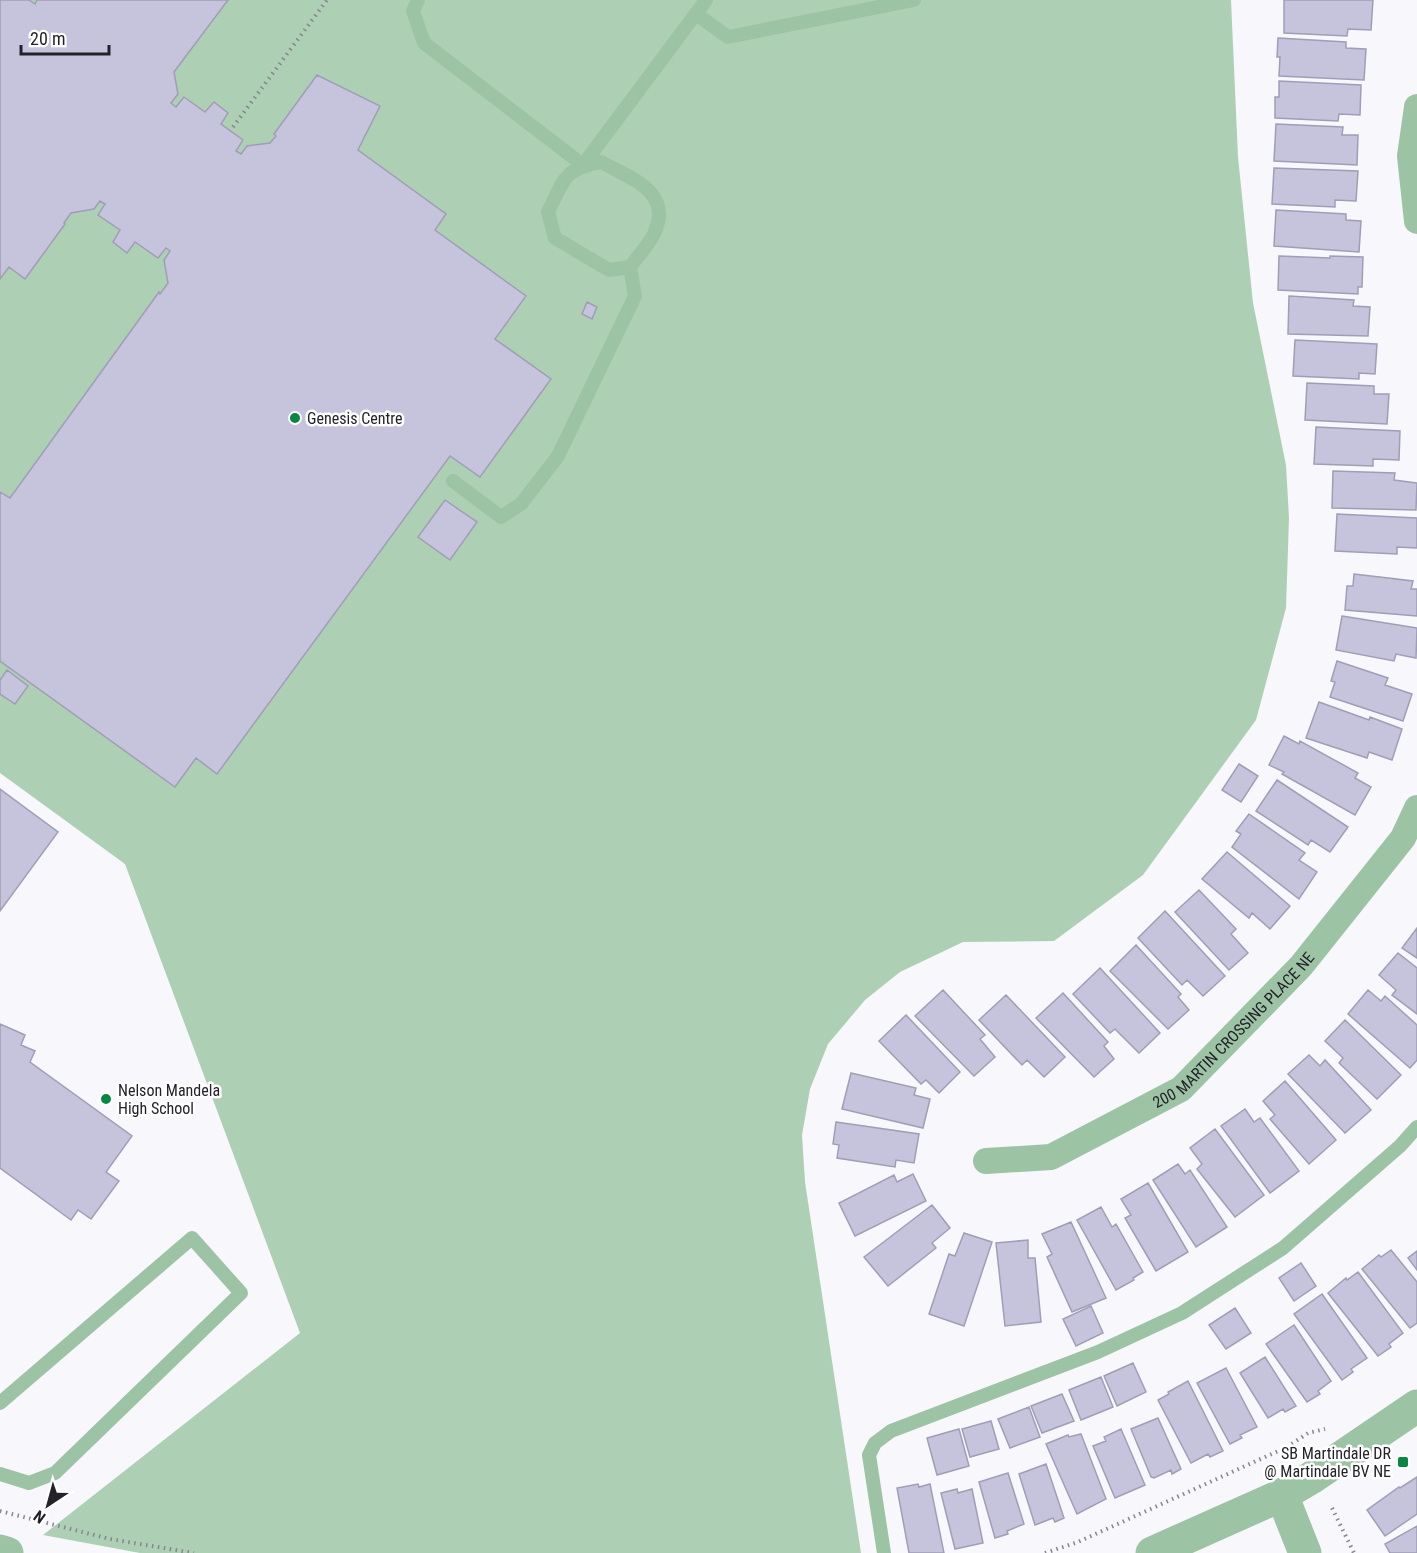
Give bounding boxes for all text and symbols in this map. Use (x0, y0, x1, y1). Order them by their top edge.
scale bar (21, 18, 110, 56)
text: 20 m (30, 28, 65, 49)
place label: Genesis Centre (307, 409, 402, 428)
marker: Genesis Centre (288, 411, 302, 425)
street label: 200 MARTIN CROSSING PLACE NE (1149, 948, 1318, 1112)
place label: Nelson Mandela High School (118, 1081, 220, 1118)
marker: Nelson Mandela High School (99, 1092, 113, 1106)
place label: SB Martindale DR @ Martindale BV NE (1264, 1444, 1392, 1481)
marker: SB Martindale DR @ Martindale BV NE (1396, 1455, 1410, 1469)
north arrow (18, 1475, 78, 1535)
text: N (30, 1506, 49, 1527)

